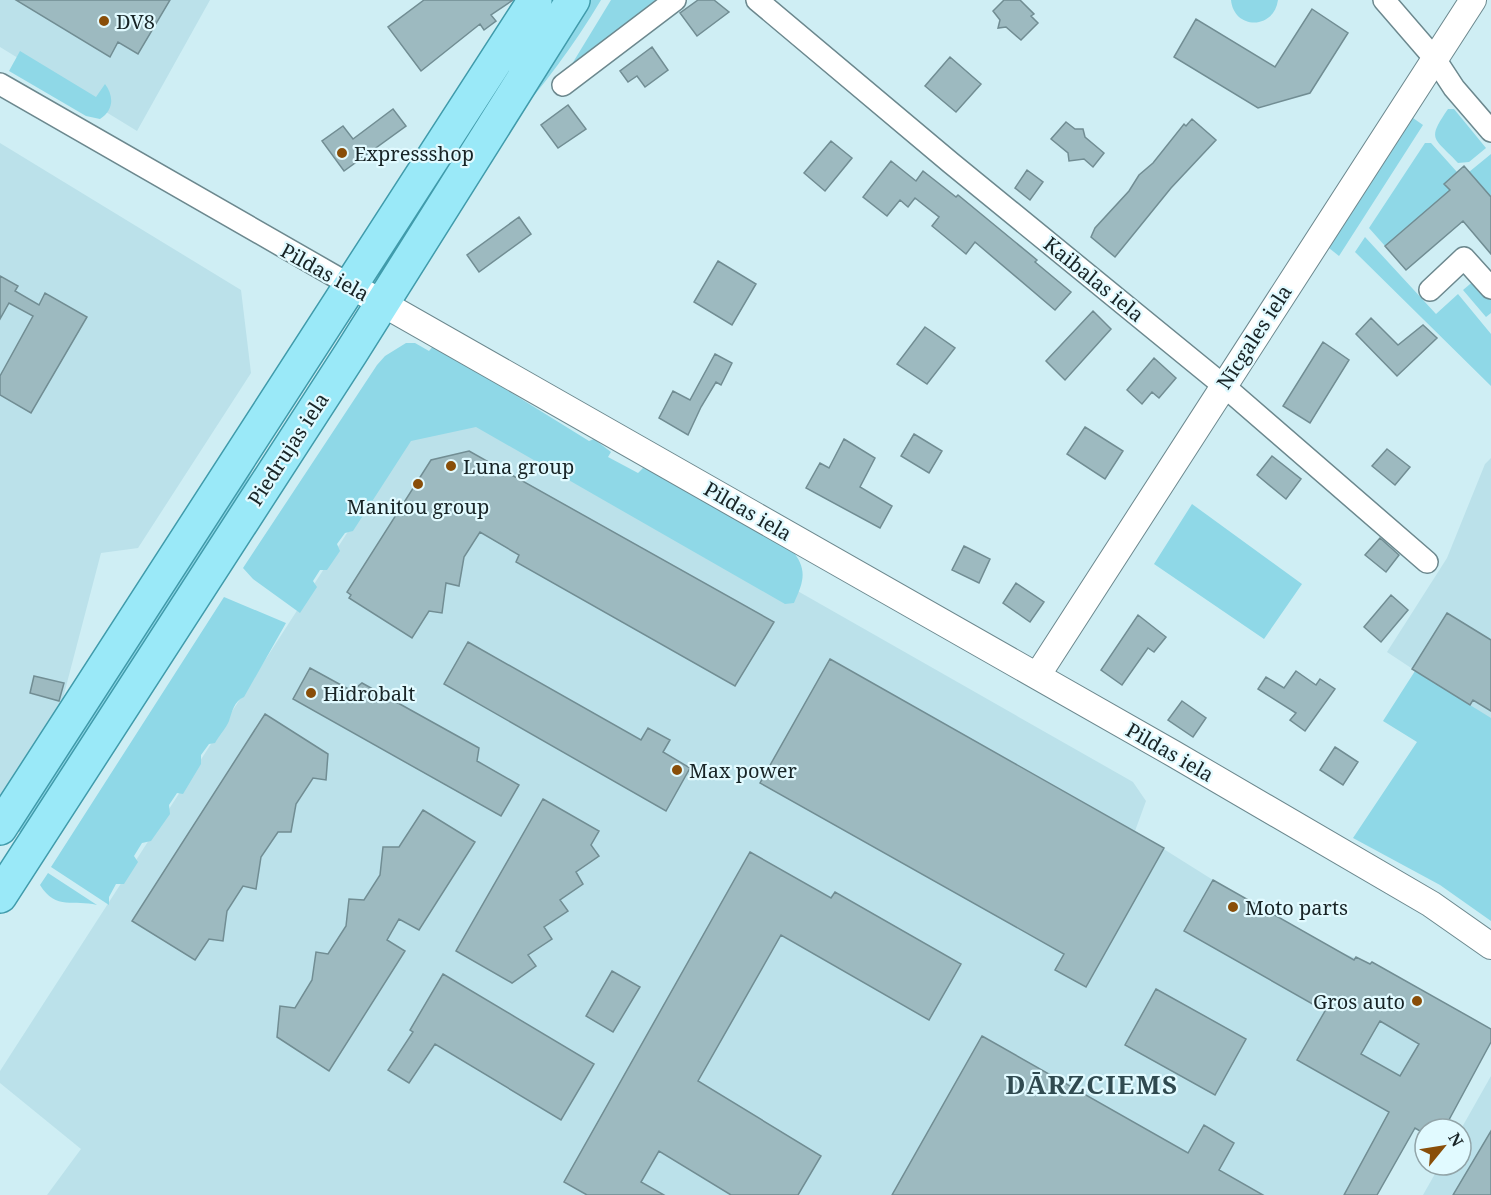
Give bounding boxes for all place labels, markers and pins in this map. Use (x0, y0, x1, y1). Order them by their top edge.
place label: DV8 (116, 8, 155, 35)
marker: DV8 (97, 14, 111, 28)
place label: Expressshop (354, 140, 474, 167)
marker: Expressshop (335, 146, 349, 160)
place label: Luna group (463, 453, 574, 480)
marker: Luna group (444, 459, 458, 473)
marker: Manitou group (411, 477, 425, 491)
place label: Manitou group (347, 493, 489, 520)
place label: Hidrobalt (323, 680, 415, 707)
marker: Hidrobalt (304, 686, 318, 700)
place label: Max power (689, 757, 798, 784)
marker: Max power (670, 763, 684, 777)
place label: Moto parts (1245, 894, 1348, 921)
marker: Moto parts (1226, 900, 1240, 914)
place label: Gros auto (1313, 988, 1405, 1015)
marker: Gros auto (1410, 994, 1424, 1008)

